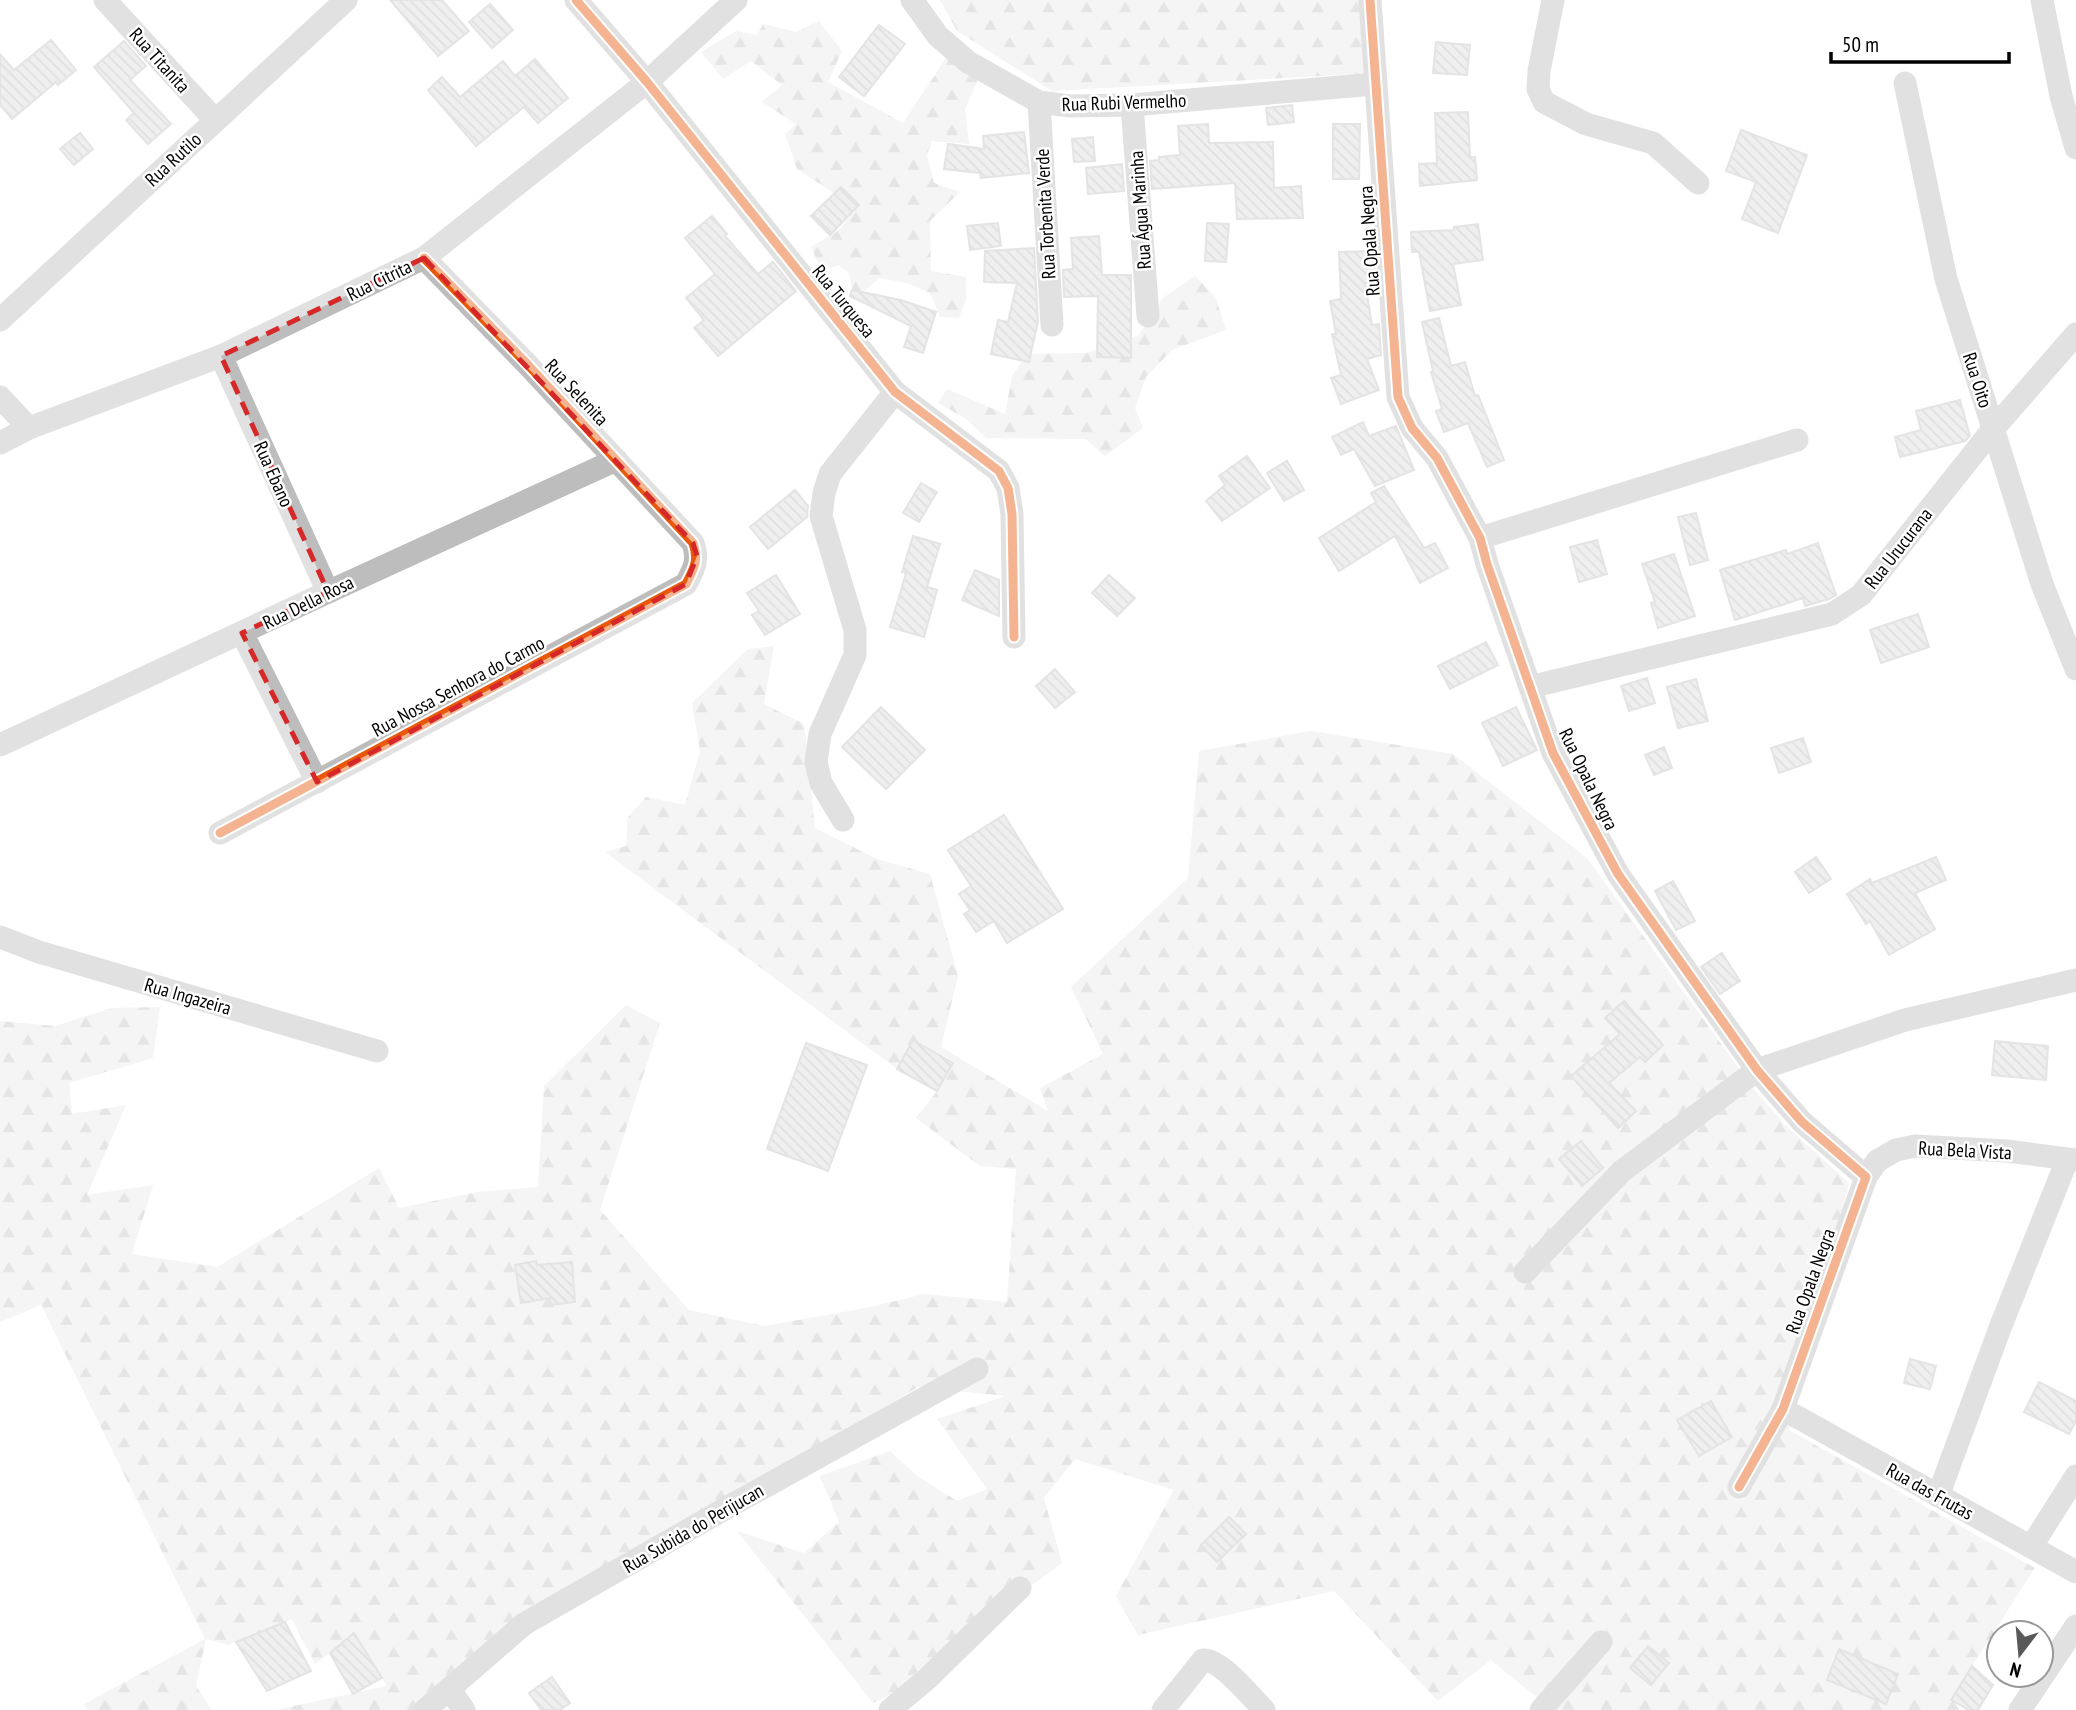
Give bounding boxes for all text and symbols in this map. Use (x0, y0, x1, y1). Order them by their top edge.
scale bar (1831, 21, 2010, 65)
street label: Rua Titanita (125, 23, 195, 97)
text: 50 m (1842, 31, 1879, 58)
street label: Rua Rubi Vermelho (1061, 88, 1187, 116)
street label: Rua Rutilo (140, 127, 206, 191)
street label: Rua Torbenita Verde (1030, 148, 1060, 280)
street label: Rua Água Marinha (1124, 150, 1156, 270)
street label: Rua Opala Negra (1353, 185, 1385, 297)
street label: Rua Citrita (343, 254, 415, 306)
street label: Rua Turquesa (807, 260, 881, 342)
street label: Rua Oito (1958, 349, 1998, 411)
street label: Rua Selenita (540, 354, 614, 430)
street label: Rua Ebano (249, 437, 299, 511)
street label: Rua Urucurana (1859, 503, 1937, 593)
street label: Rua Della Rosa (259, 570, 357, 634)
street label: Rua Nossa Senhora do Carmo (368, 630, 548, 742)
street label: Rua Opala Negra (1554, 724, 1624, 834)
street label: Rua Ingazeira (142, 972, 234, 1020)
street label: Rua Bela Vista (1918, 1136, 2012, 1164)
street label: Rua Opala Negra (1780, 1225, 1840, 1337)
street label: Rua das Frutas (1882, 1457, 1978, 1525)
street label: Rua Subida do Perijucan (618, 1478, 768, 1578)
north arrow (1985, 1619, 2055, 1689)
text: N (2007, 1657, 2024, 1683)

